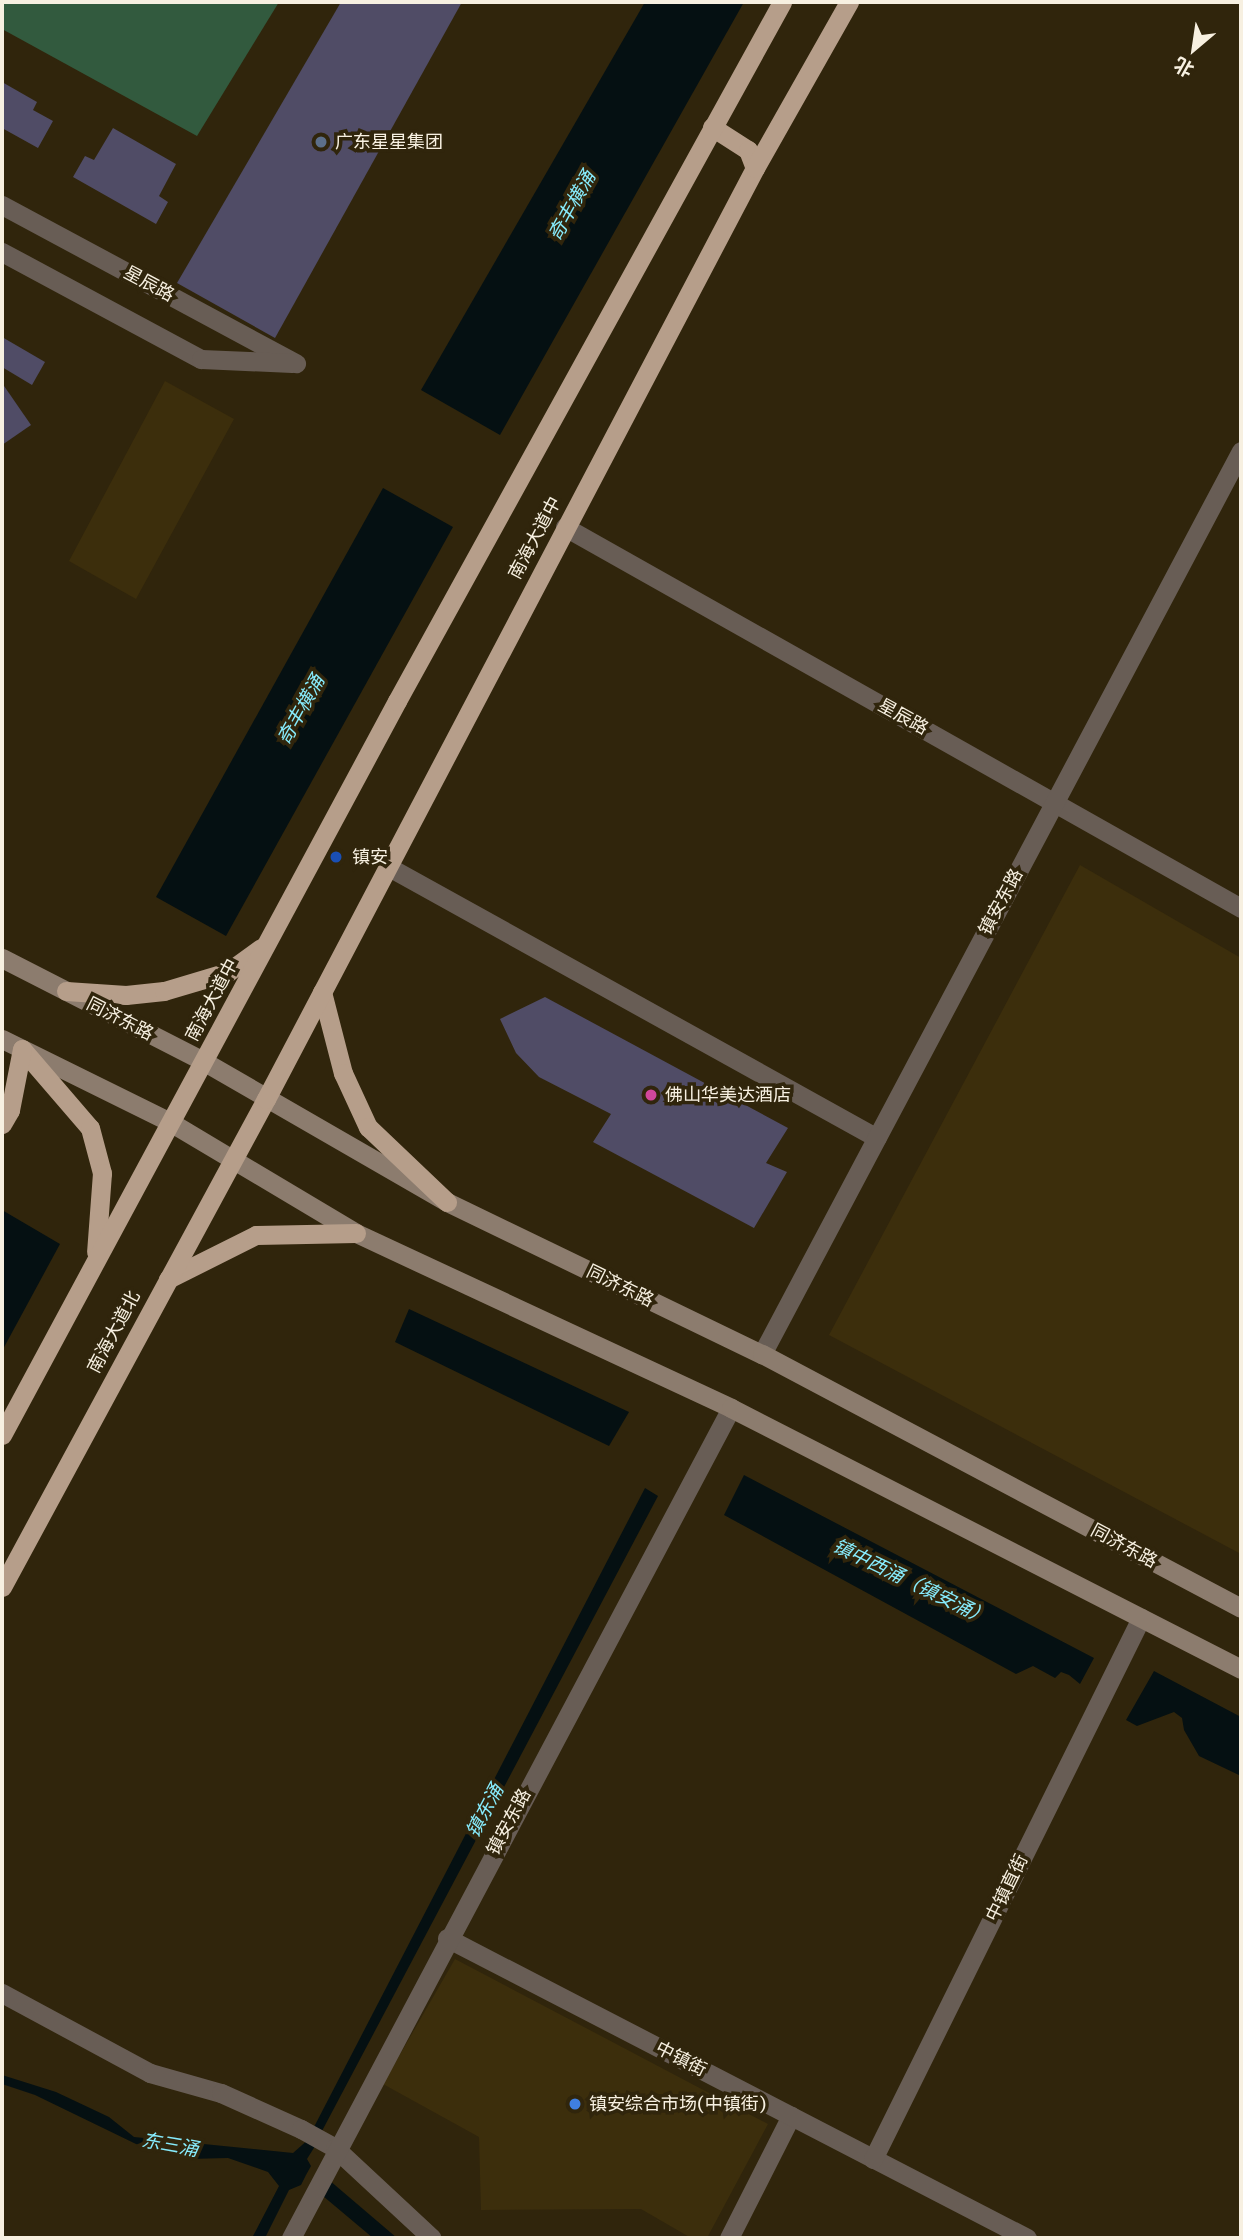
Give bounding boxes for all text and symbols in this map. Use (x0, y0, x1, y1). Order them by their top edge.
north arrow (1159, 14, 1229, 84)
text: 北 (1170, 52, 1198, 82)
place label: 广东星星集团 (335, 131, 443, 153)
marker: 广东星星集团 (313, 134, 329, 150)
water label: 奇丰横涌 (544, 167, 600, 245)
street label: 星辰路 (120, 262, 178, 306)
street label: 南海大道中 (504, 493, 566, 583)
water label: 奇丰横涌 (273, 671, 329, 749)
street label: 星辰路 (874, 694, 932, 740)
place label: 镇安 (352, 846, 388, 868)
marker: 镇安 (326, 847, 346, 867)
street label: 镇安东路 (975, 865, 1027, 939)
street label: 南海大道中 (181, 955, 243, 1045)
street label: 同济东路 (83, 993, 157, 1045)
place label: 佛山华美达酒店 (665, 1084, 791, 1106)
marker: 佛山华美达酒店 (643, 1087, 659, 1103)
street label: 同济东路 (583, 1261, 657, 1311)
street label: 南海大道北 (83, 1287, 145, 1377)
street label: 同济东路 (1087, 1520, 1161, 1572)
water label: 镇中西涌（镇安涌） (829, 1534, 993, 1630)
water label: 镇东涌 (462, 1780, 508, 1842)
street label: 镇安东路 (483, 1785, 535, 1859)
street label: 中镇直街 (982, 1851, 1032, 1925)
street label: 中镇街 (652, 2037, 710, 2081)
place label: 镇安综合市场(中镇街) (589, 2093, 766, 2115)
marker: 镇安综合市场(中镇街) (567, 2096, 583, 2112)
water label: 东三涌 (140, 2129, 200, 2161)

